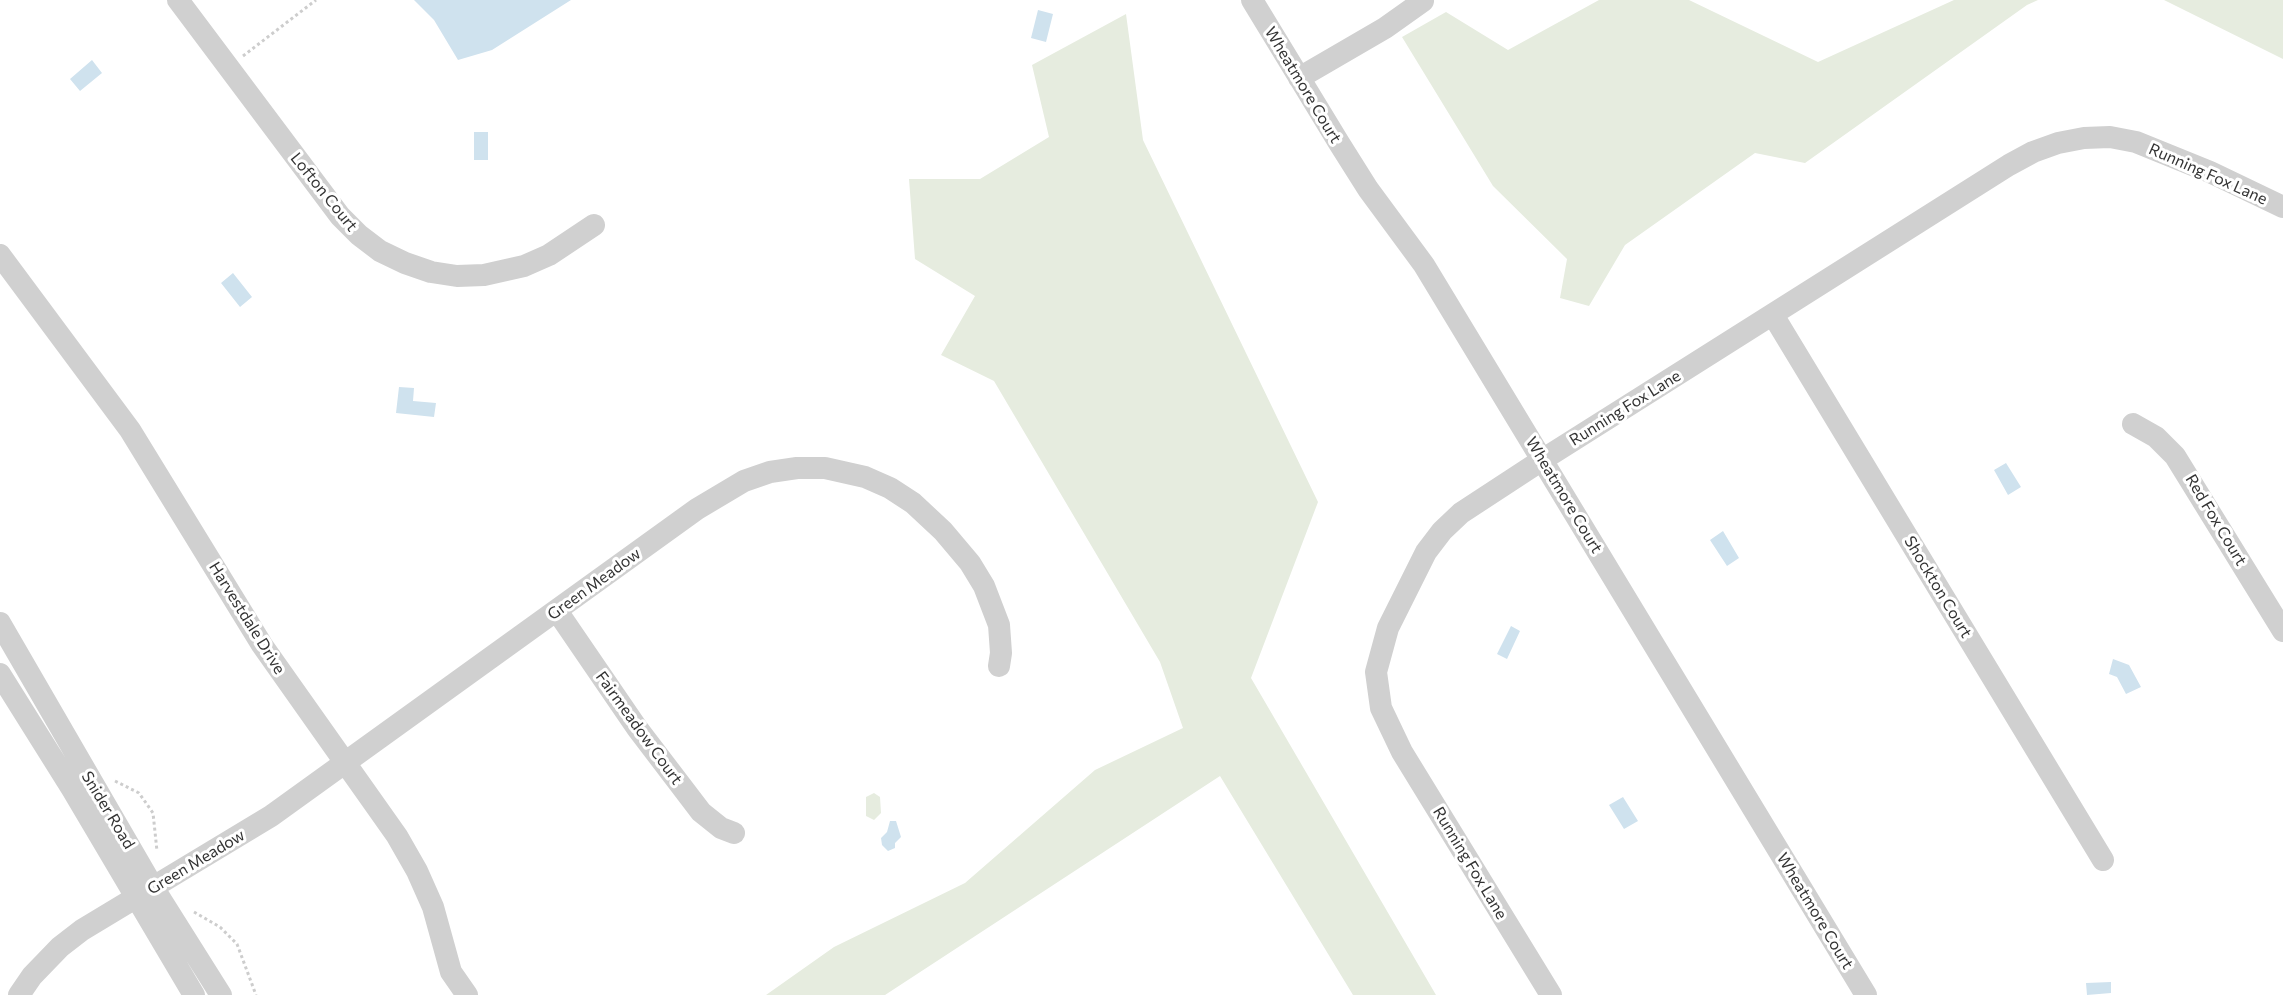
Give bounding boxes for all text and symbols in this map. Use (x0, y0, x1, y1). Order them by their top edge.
street label: Wheatmore Court (1261, 23, 1345, 147)
street label: Running Fox Lane (2146, 139, 2270, 209)
street label: Lofton Court (286, 149, 362, 235)
street label: Running Fox Lane (1566, 366, 1684, 450)
street label: Wheatmore Court (1522, 433, 1606, 557)
street label: Red Fox Court (2181, 471, 2251, 569)
street label: Shockton Court (1900, 533, 1976, 641)
street label: Green Meadow (544, 544, 644, 624)
street label: Harvestdale Drive (205, 558, 289, 678)
street label: Fairmeadow Court (591, 668, 687, 788)
street label: Snider Road (77, 768, 139, 852)
street label: Running Fox Lane (1429, 803, 1511, 923)
street label: Green Meadow (144, 825, 248, 899)
street label: Wheatmore Court (1773, 849, 1857, 973)

